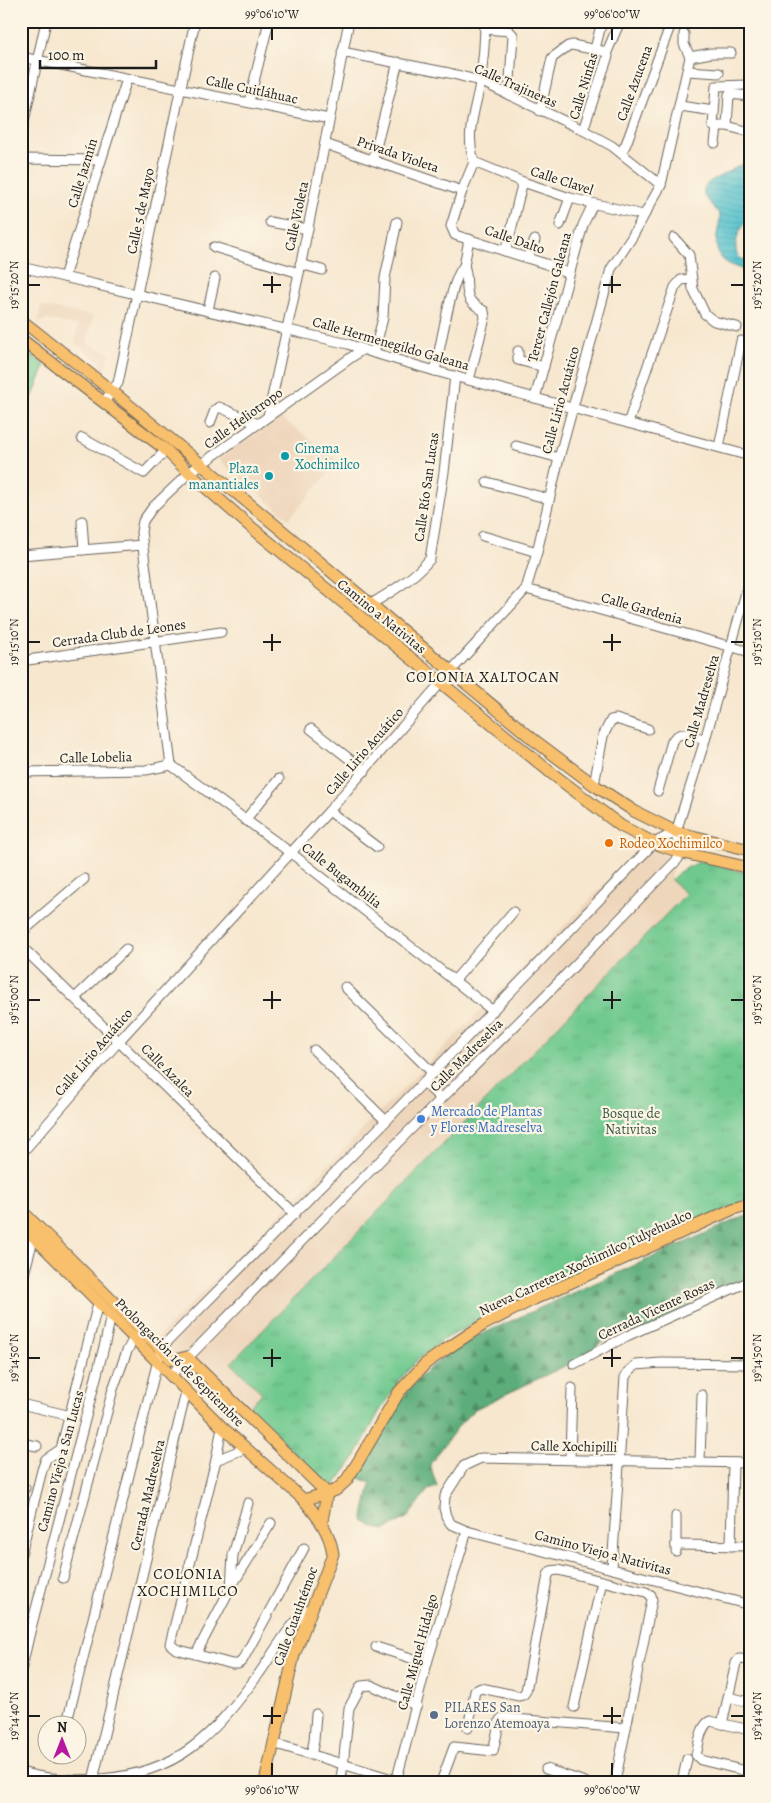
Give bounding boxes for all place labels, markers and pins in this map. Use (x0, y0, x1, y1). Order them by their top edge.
place label: Cinema Xochimilco (295, 439, 360, 474)
marker: Cinema Xochimilco (279, 450, 291, 462)
place label: Plaza manantiales (189, 459, 259, 494)
marker: Plaza manantiales (263, 470, 275, 482)
place label: Rodeo Xochimilco (619, 834, 722, 853)
marker: Rodeo Xochimilco (603, 837, 615, 849)
place label: Mercado de Plantas y Flores Madreselva (430, 1102, 543, 1137)
marker: Mercado de Plantas y Flores Madreselva (415, 1113, 427, 1125)
place label: PILARES San Lorenzo Atemoaya (444, 1698, 550, 1733)
marker: PILARES San Lorenzo Atemoaya (428, 1709, 440, 1721)

